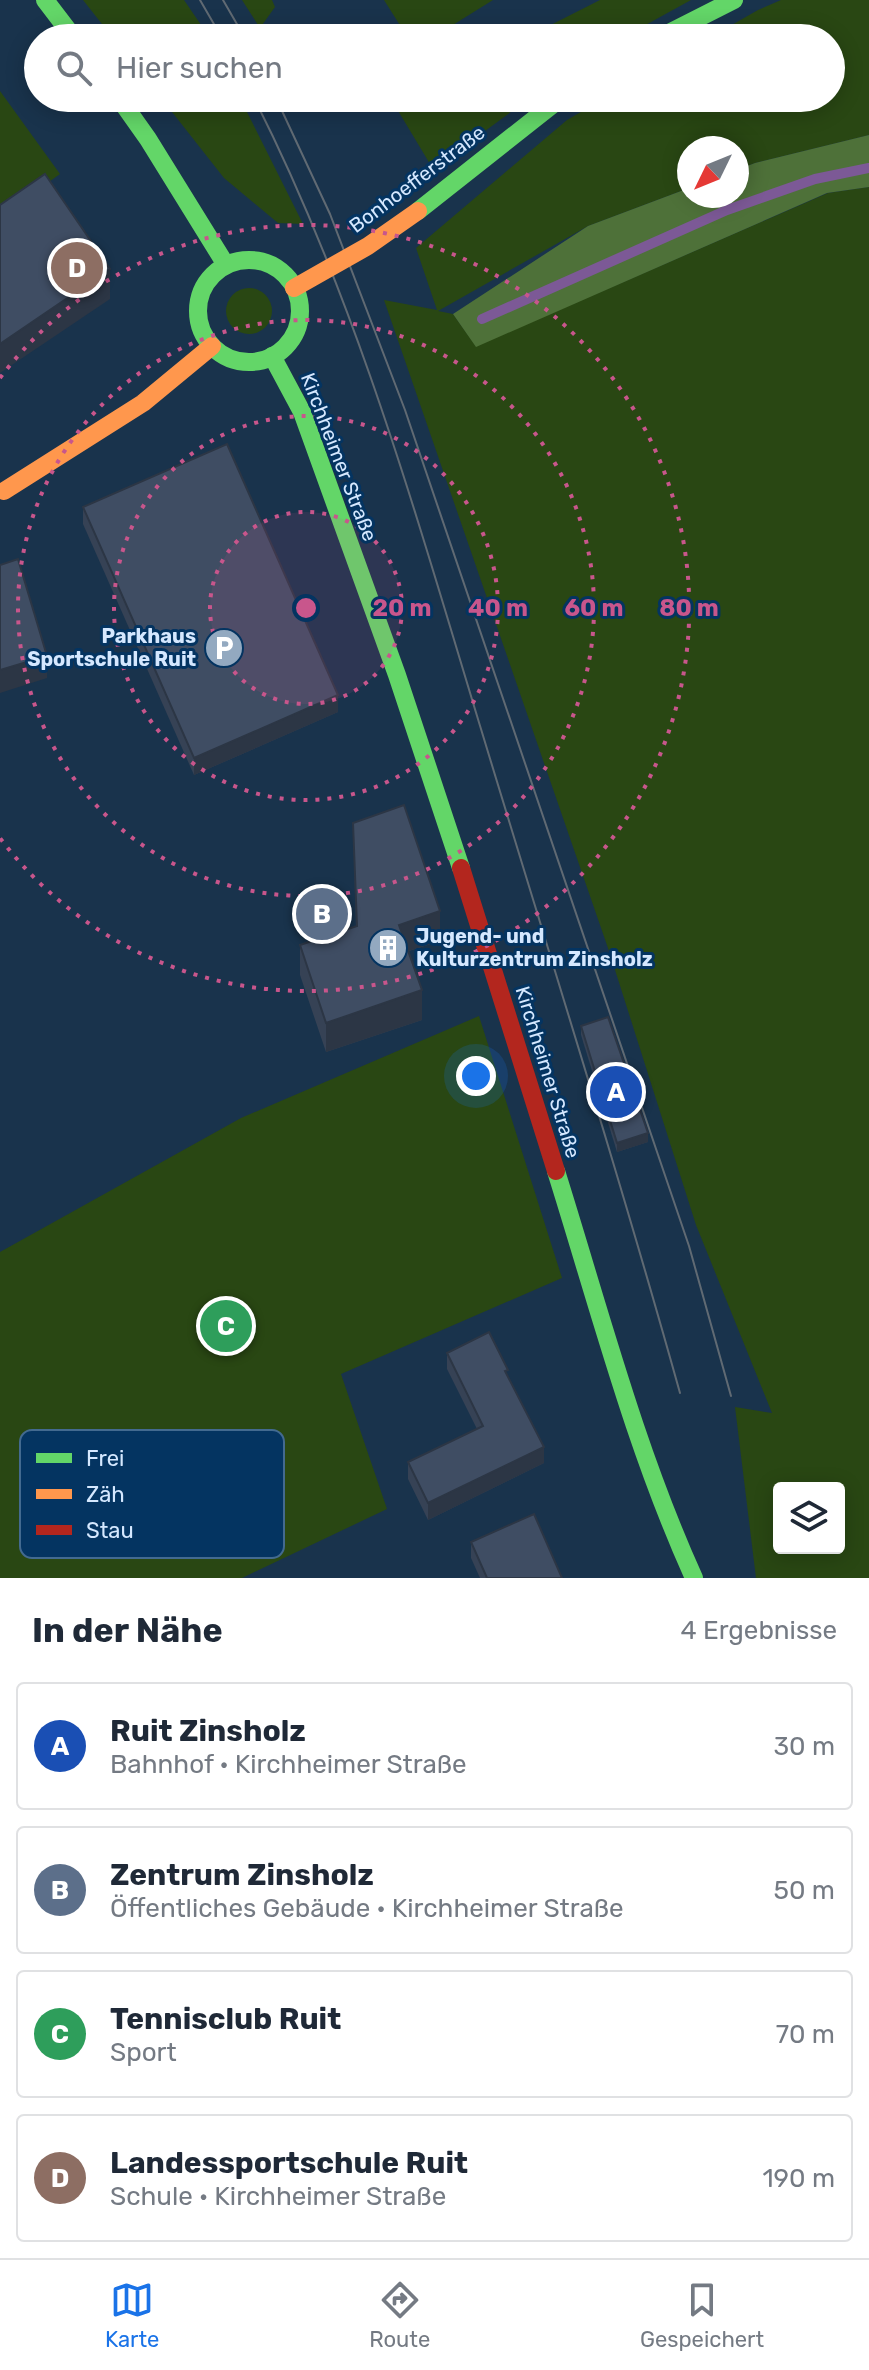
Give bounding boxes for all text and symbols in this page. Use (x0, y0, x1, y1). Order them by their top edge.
search box (24, 24, 845, 112)
icon: search (52, 46, 96, 90)
text: Hier suchen (116, 50, 283, 86)
street label: Bonhoefferstraße (344, 120, 490, 238)
north arrow (677, 136, 749, 208)
pin: D (51, 238, 103, 298)
street label: Kirchheimer Straße (296, 369, 382, 545)
centre of rings (292, 594, 320, 622)
text: 20 m (372, 594, 432, 622)
text: 40 m (468, 594, 528, 622)
text: 60 m (564, 594, 624, 622)
text: 80 m (659, 594, 719, 622)
place label: Parkhaus Sportschule Ruit (27, 624, 196, 671)
parking icon: Parkhaus Sportschule Ruit (203, 627, 245, 669)
pin: B (296, 884, 348, 944)
place label: Jugend- und Kulturzentrum Zinsholz (416, 924, 653, 971)
building icon: Jugend- und Kulturzentrum Zinsholz (367, 927, 409, 969)
street label: Kirchheimer Straße (510, 983, 586, 1161)
your location (456, 1056, 496, 1096)
pin: A (590, 1062, 642, 1122)
pin: C (200, 1296, 252, 1356)
legend (20, 1430, 284, 1558)
text: Frei (86, 1445, 124, 1472)
text: Zäh (86, 1481, 125, 1508)
map controls (773, 1482, 845, 1554)
button: layers (773, 1482, 845, 1554)
text: Stau (86, 1517, 134, 1544)
text: In der Nähe (32, 1610, 223, 1651)
text: 4 Ergebnisse (680, 1615, 837, 1646)
text: Ruit Zinsholz (110, 1713, 306, 1749)
text: A (51, 1731, 69, 1762)
text: 30 m (773, 1731, 835, 1762)
text: Bahnhof · Kirchheimer Straße (110, 1749, 467, 1780)
text: Zentrum Zinsholz (110, 1857, 374, 1893)
text: B (51, 1875, 69, 1906)
text: 50 m (774, 1875, 835, 1906)
text: Öffentliches Gebäude · Kirchheimer Straße (110, 1893, 624, 1924)
text: Tennisclub Ruit (110, 2001, 341, 2037)
text: C (51, 2019, 69, 2050)
text: 70 m (776, 2019, 835, 2050)
text: Sport (110, 2037, 177, 2068)
text: Landessportschule Ruit (110, 2145, 468, 2181)
text: D (51, 2163, 69, 2194)
text: 190 m (762, 2163, 835, 2194)
text: Schule · Kirchheimer Straße (110, 2181, 446, 2212)
tab: Karte (105, 2278, 159, 2353)
tab: Route (369, 2278, 430, 2353)
tab: Gespeichert (640, 2278, 764, 2353)

